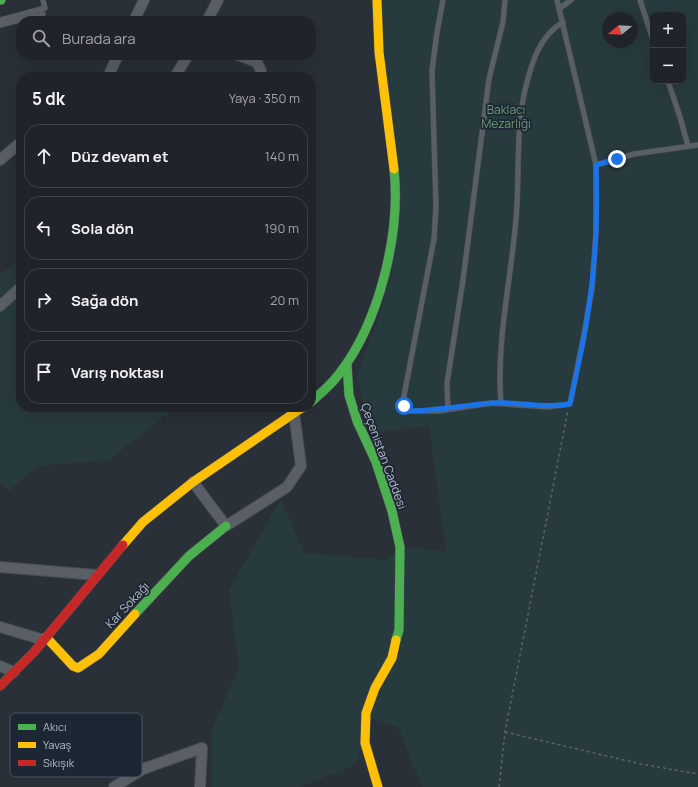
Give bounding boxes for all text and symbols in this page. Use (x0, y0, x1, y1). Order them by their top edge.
north arrow (602, 12, 638, 48)
map controls (650, 12, 686, 84)
button: + (650, 12, 686, 48)
search box (16, 16, 316, 60)
icon: search (30, 27, 52, 49)
text: Burada ara (62, 28, 136, 49)
button: − (650, 48, 686, 84)
text: 5 dk (32, 87, 65, 110)
text: Yaya · 350 m (229, 89, 300, 107)
park label: Baklacı Mezarlığı (481, 101, 531, 132)
icon: ahead (33, 145, 55, 167)
text: Düz devam et (71, 146, 168, 167)
text: 140 m (265, 147, 299, 165)
route end (608, 150, 626, 168)
icon: left (33, 217, 55, 239)
text: Sola dön (71, 218, 134, 239)
text: 190 m (264, 219, 299, 237)
icon: right (33, 289, 55, 311)
text: Sağa dön (71, 290, 138, 311)
text: 20 m (270, 291, 299, 309)
icon: arrive (33, 361, 55, 383)
text: Varış noktası (71, 362, 164, 383)
route start (395, 397, 413, 415)
street label: Çeçenistan Caddesi (357, 401, 411, 511)
street label: Kar Sokağı (101, 578, 153, 632)
legend (10, 713, 142, 777)
text: Akıcı (43, 719, 67, 734)
text: Yavaş (43, 737, 71, 752)
text: Sıkışık (43, 755, 75, 770)

